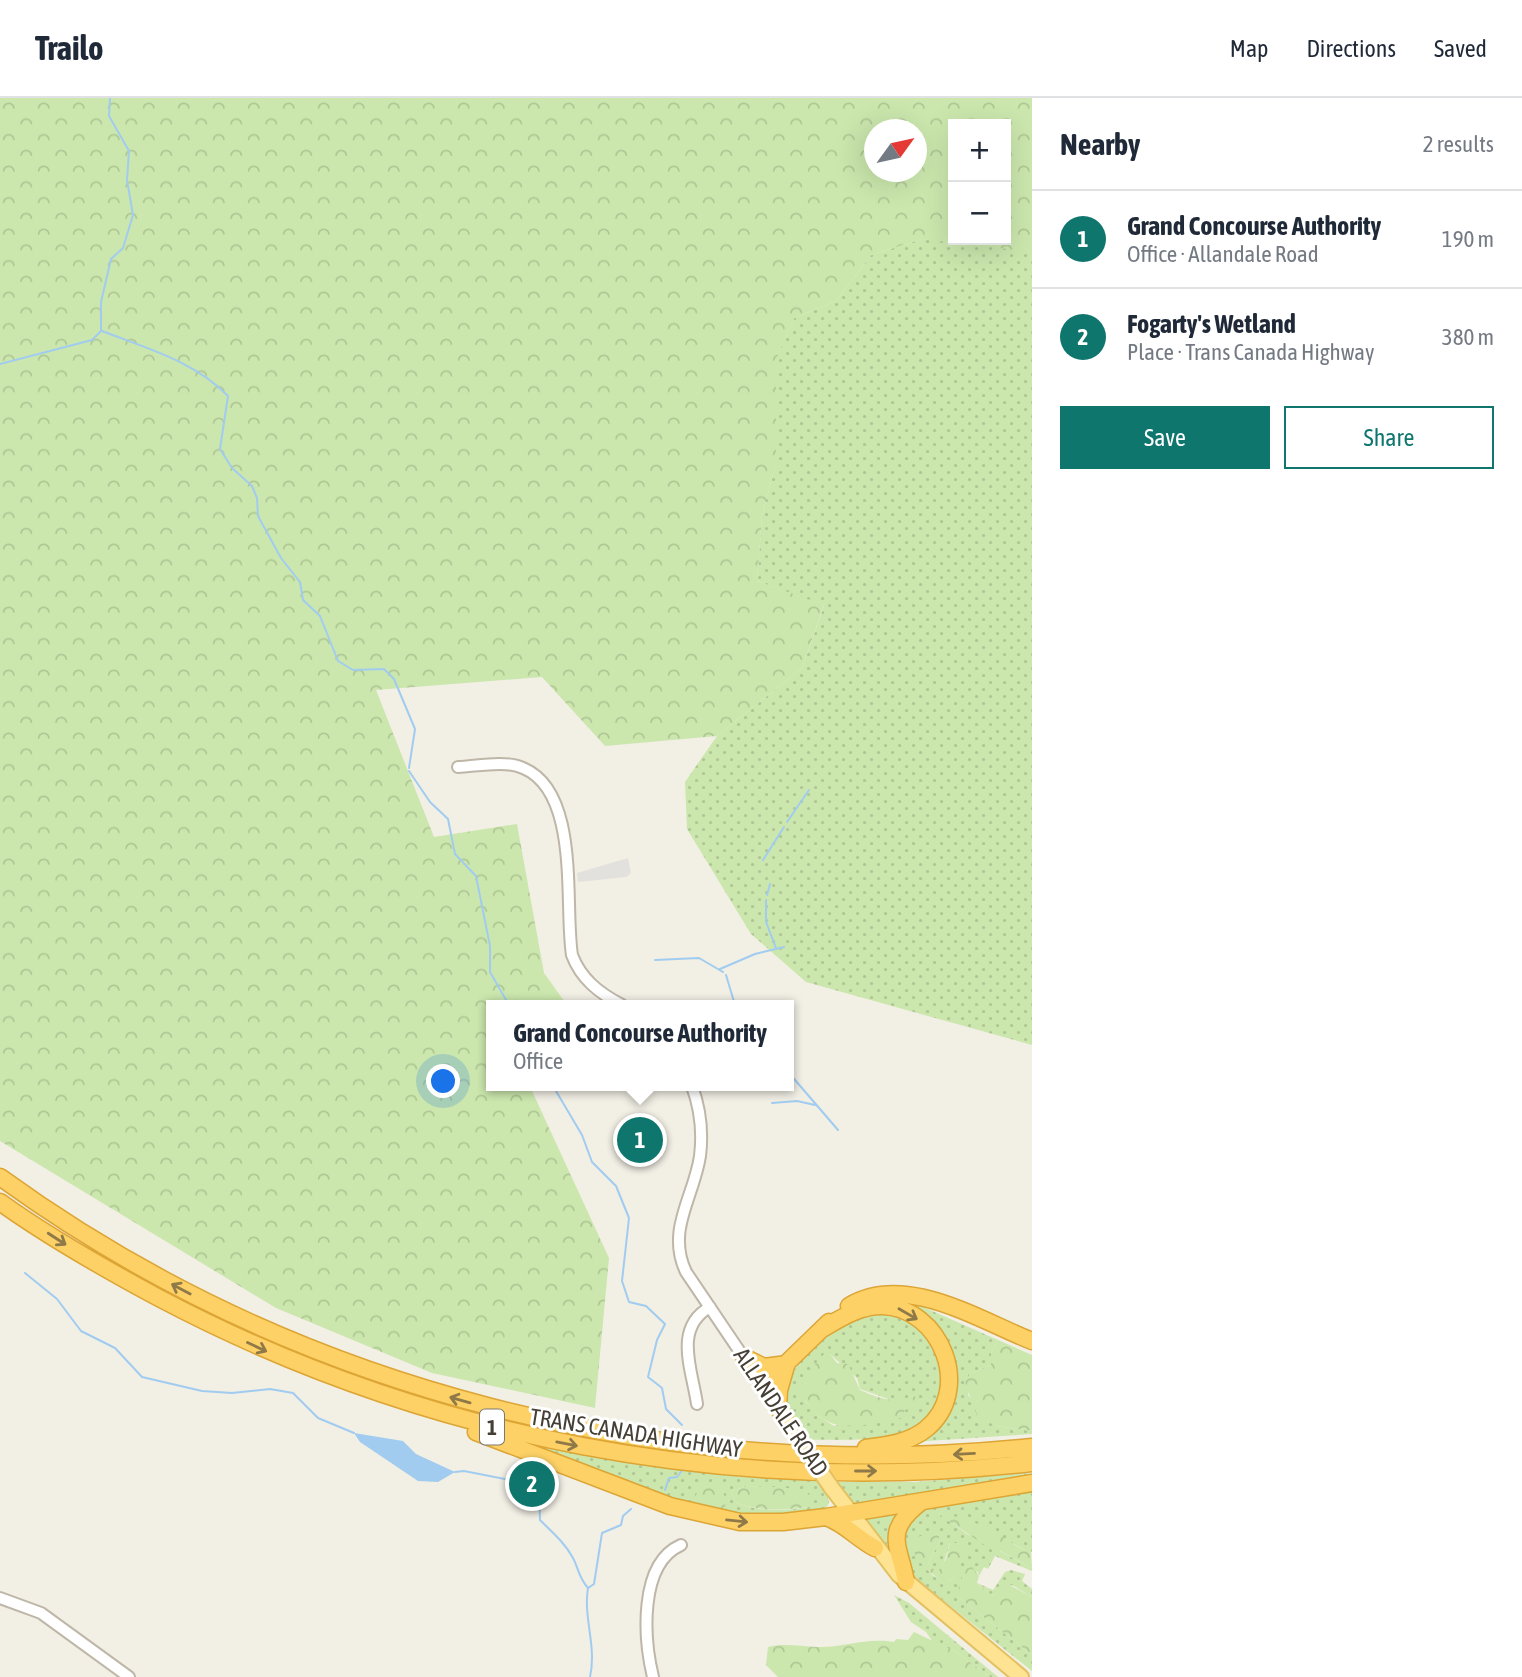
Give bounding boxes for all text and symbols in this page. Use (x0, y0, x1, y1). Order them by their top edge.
text: Trailo (35, 29, 103, 67)
text: Map (1230, 35, 1268, 62)
text: Directions (1306, 35, 1396, 62)
text: Saved (1434, 35, 1487, 62)
north arrow (864, 119, 927, 182)
map controls (948, 119, 1011, 245)
button: + (948, 119, 1011, 182)
text: Nearby (1060, 127, 1140, 161)
text: 2 results (1423, 131, 1494, 157)
button: − (948, 182, 1011, 245)
text: Grand Concourse Authority (1127, 211, 1381, 241)
text: 1 (1078, 226, 1088, 252)
text: 190 m (1442, 226, 1494, 252)
text: Office · Allandale Road (1127, 241, 1319, 267)
text: Fogarty's Wetland (1127, 309, 1296, 339)
text: 2 (1078, 324, 1088, 350)
text: 380 m (1442, 324, 1494, 350)
text: Place · Trans Canada Highway (1127, 339, 1374, 365)
button: Save (1060, 406, 1270, 469)
button: Share (1284, 406, 1494, 469)
popup (486, 1000, 794, 1091)
text: Grand Concourse Authority (513, 1018, 767, 1048)
text: Office (513, 1048, 563, 1074)
your location (426, 1064, 460, 1098)
pin: 1 (617, 1114, 663, 1166)
one-way arrow (47, 1232, 66, 1246)
one-way arrow (171, 1281, 192, 1295)
one-way arrow (898, 1307, 918, 1321)
one-way arrow (246, 1341, 267, 1354)
street label: ALLANDALE ROAD (729, 1343, 833, 1481)
one-way arrow (449, 1392, 471, 1405)
street label: TRANS CANADA HIGHWAY (528, 1403, 745, 1463)
road number: 1 (480, 1410, 504, 1444)
one-way arrow (555, 1438, 578, 1451)
one-way arrow (953, 1447, 976, 1460)
pin: 2 (509, 1458, 555, 1510)
one-way arrow (855, 1464, 878, 1478)
one-way arrow (725, 1515, 748, 1528)

